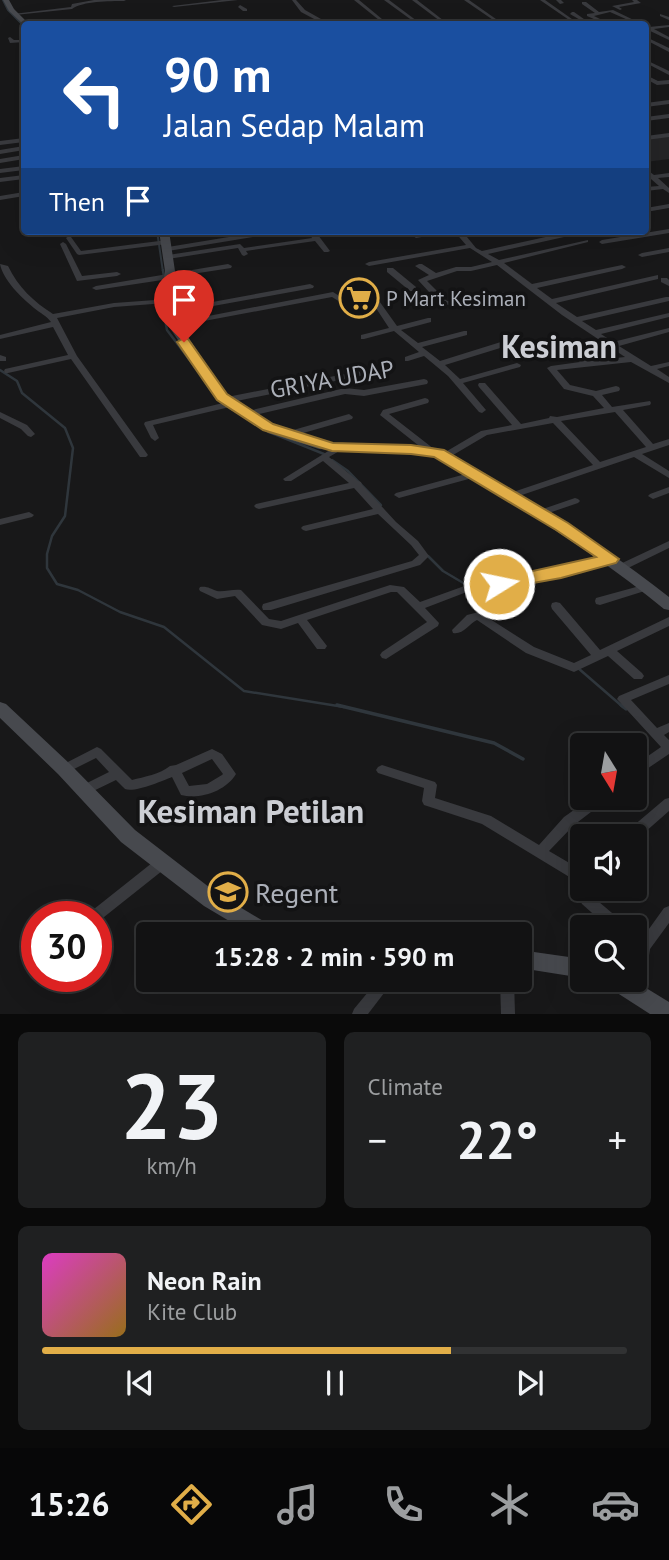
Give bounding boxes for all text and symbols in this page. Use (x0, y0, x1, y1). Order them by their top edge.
text: 90 m (164, 42, 271, 106)
icon: left (49, 49, 140, 140)
text: Jalan Sedap Malam (164, 104, 425, 146)
icon: arrive (119, 182, 157, 220)
text: Then (49, 185, 105, 218)
pin (154, 270, 214, 342)
supermarket icon: P Mart Kesiman (338, 277, 380, 319)
icon: arrive (165, 281, 203, 319)
place label: P Mart Kesiman (386, 285, 526, 312)
district label: Kesiman (501, 325, 617, 367)
street label: GRIYA UDAP (268, 353, 396, 405)
position arrow (462, 547, 536, 621)
north arrow (570, 733, 648, 810)
map controls (570, 733, 647, 992)
district label: Kesiman Petilan (138, 789, 364, 832)
button: sound (570, 824, 647, 901)
school or university icon: Regent (207, 871, 249, 913)
place label: Regent (255, 874, 339, 911)
speed limit sign: 30 (21, 901, 112, 992)
button: search (570, 915, 647, 992)
text: 15:28 · 2 min · 590 m (214, 940, 454, 973)
text: 23 (120, 1046, 223, 1164)
text: Climate (368, 1072, 443, 1101)
text: 22° (456, 1106, 538, 1173)
text: − (368, 1115, 387, 1164)
text: + (608, 1115, 627, 1164)
text: km/h (147, 1151, 197, 1180)
text: Neon Rain (147, 1264, 262, 1297)
text: Kite Club (147, 1297, 237, 1326)
icon: previous (121, 1364, 159, 1402)
icon: pause (316, 1364, 354, 1402)
icon: next (511, 1364, 549, 1402)
icon: directions (167, 1480, 216, 1529)
icon: music (273, 1480, 322, 1529)
icon: phone (379, 1480, 428, 1529)
icon: climate (485, 1480, 534, 1529)
icon: car (591, 1480, 640, 1529)
text: 15:26 (29, 1483, 110, 1525)

